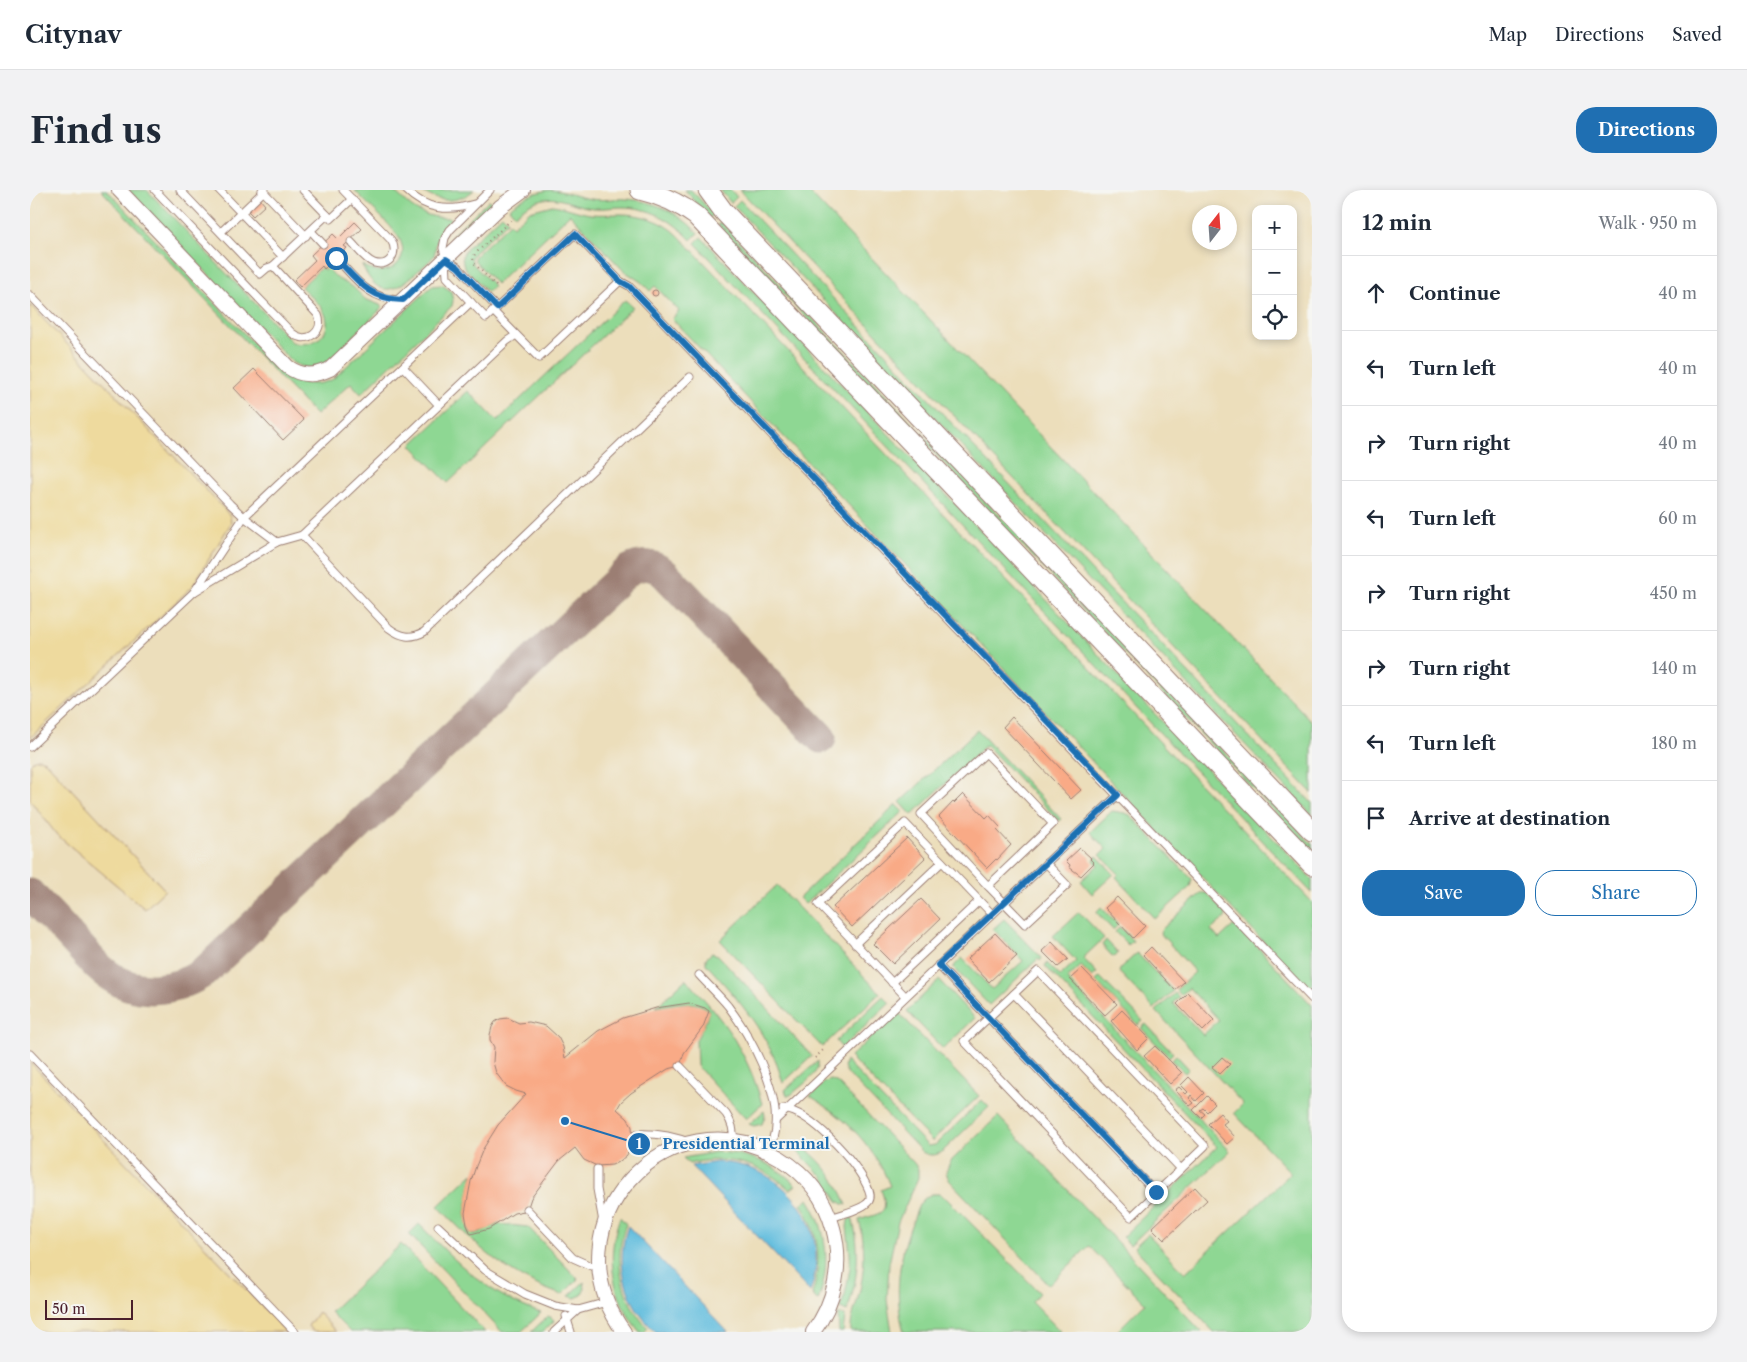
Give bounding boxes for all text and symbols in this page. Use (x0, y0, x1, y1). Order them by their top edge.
text: Citynav (25, 20, 122, 49)
text: Map (1488, 24, 1527, 46)
text: Directions (1555, 24, 1644, 46)
text: Saved (1672, 24, 1722, 46)
button: Directions (1576, 107, 1717, 153)
text: Find us (30, 109, 162, 152)
north arrow (1192, 205, 1237, 250)
map controls (1252, 205, 1297, 340)
button: + (1252, 205, 1297, 250)
text: 12 min (1362, 210, 1432, 235)
text: Walk · 950 m (1598, 213, 1697, 233)
route start (325, 247, 348, 270)
button: − (1252, 250, 1297, 295)
icon: ahead (1362, 279, 1390, 307)
text: Continue (1409, 282, 1501, 305)
text: 40 m (1658, 283, 1697, 303)
button: locate (1252, 295, 1297, 340)
icon: left (1362, 354, 1390, 382)
text: Turn left (1409, 357, 1496, 380)
text: 40 m (1658, 358, 1697, 378)
icon: right (1362, 429, 1390, 457)
text: Turn right (1409, 432, 1510, 455)
text: 40 m (1658, 433, 1697, 453)
icon: left (1362, 504, 1390, 532)
text: Turn left (1409, 507, 1496, 530)
text: 60 m (1658, 508, 1697, 528)
icon: right (1362, 579, 1390, 607)
text: Turn right (1409, 582, 1510, 605)
text: 450 m (1650, 583, 1697, 603)
icon: right (1362, 654, 1390, 682)
text: Turn right (1409, 657, 1510, 680)
text: 140 m (1652, 658, 1697, 678)
icon: left (1362, 729, 1390, 757)
text: Turn left (1409, 732, 1496, 755)
text: 180 m (1651, 733, 1697, 753)
icon: arrive (1362, 804, 1390, 832)
text: Arrive at destination (1409, 807, 1610, 830)
button: Save (1362, 870, 1525, 916)
button: Share (1535, 870, 1697, 916)
callout: Presidential Terminal (627, 1129, 840, 1159)
text: 1 (636, 1134, 643, 1153)
text: Presidential Terminal (662, 1134, 830, 1153)
route end (1145, 1181, 1168, 1204)
scale bar (45, 1297, 132, 1320)
text: 50 m (52, 1300, 85, 1318)

